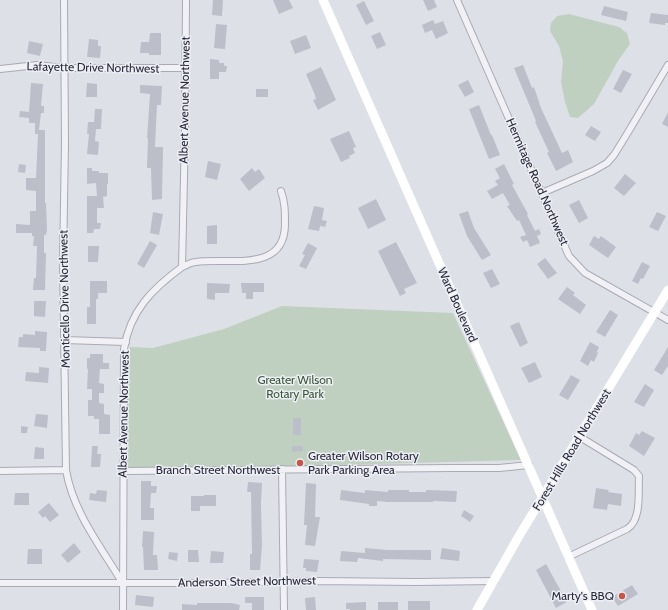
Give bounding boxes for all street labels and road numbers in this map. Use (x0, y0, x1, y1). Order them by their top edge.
street label: Albert Avenue Northwest (177, 36, 193, 164)
street label: Lafayette Drive Northwest (27, 60, 159, 76)
street label: Hermitage Road Northwest (502, 116, 572, 248)
street label: Monticello Drive Northwest (57, 230, 73, 368)
street label: Ward Boulevard (434, 265, 480, 345)
street label: Albert Avenue Northwest (116, 350, 132, 478)
street label: Forest Hills Road Northwest (530, 386, 614, 514)
street label: Branch Street Northwest (156, 463, 280, 477)
street label: Anderson Street Northwest (178, 574, 316, 590)

